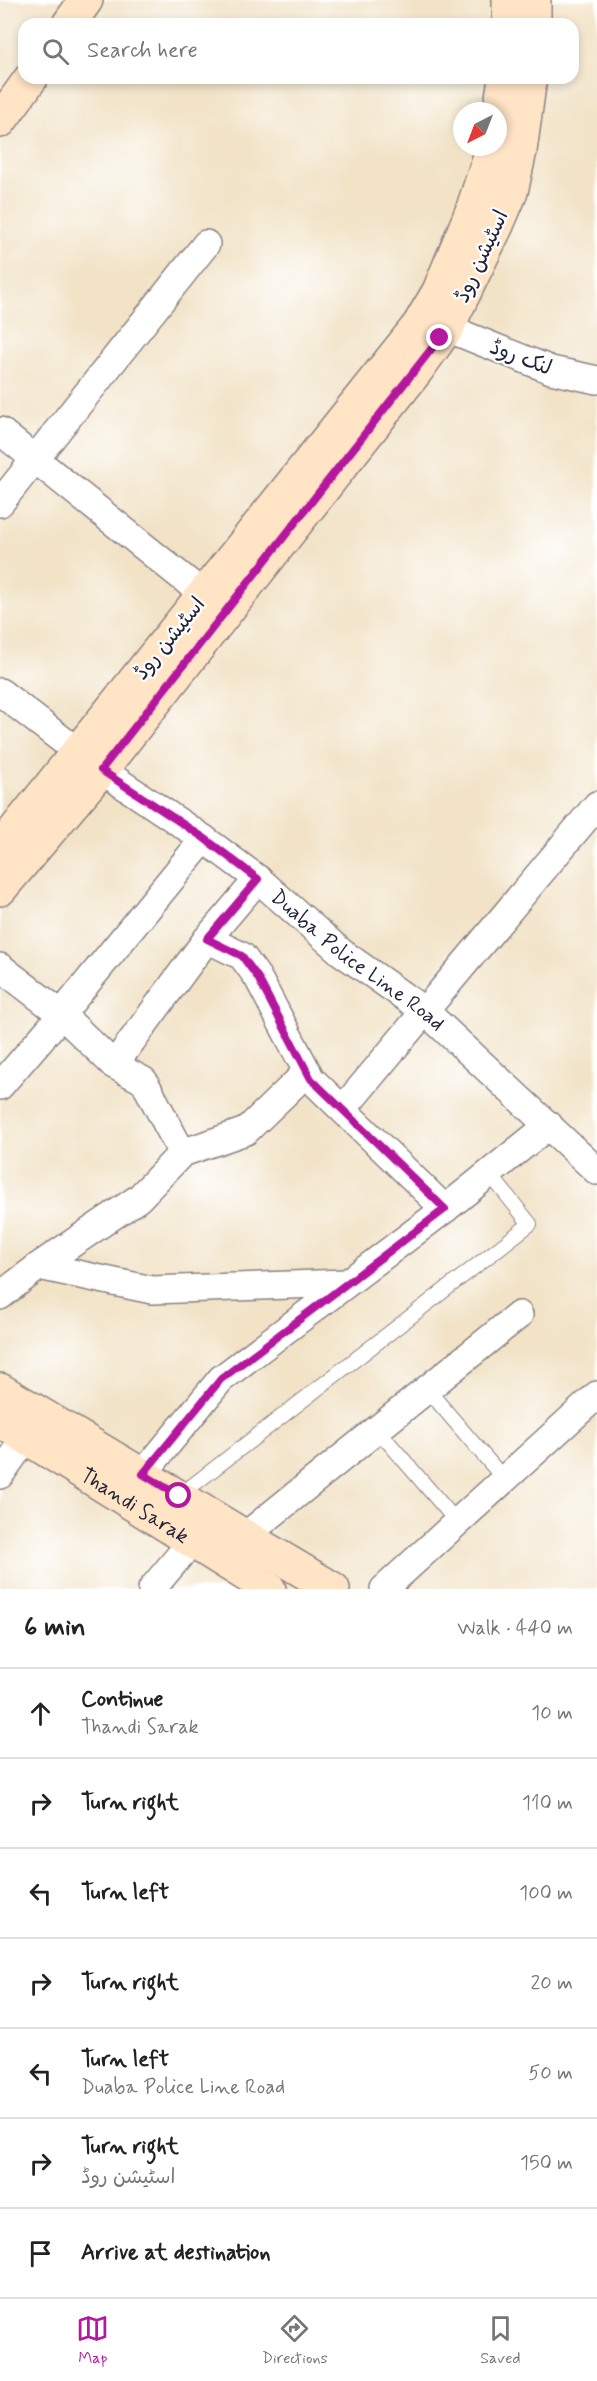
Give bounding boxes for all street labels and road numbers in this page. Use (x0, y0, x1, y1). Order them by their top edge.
street label: اسٹیشن روڈ (448, 206, 516, 307)
street label: لنک روڈ (486, 333, 556, 383)
street label: اسٹیشن روڈ (128, 591, 212, 686)
street label: Duaba Police Line Road (264, 884, 451, 1038)
street label: Thandi Sarak (75, 1461, 194, 1551)

